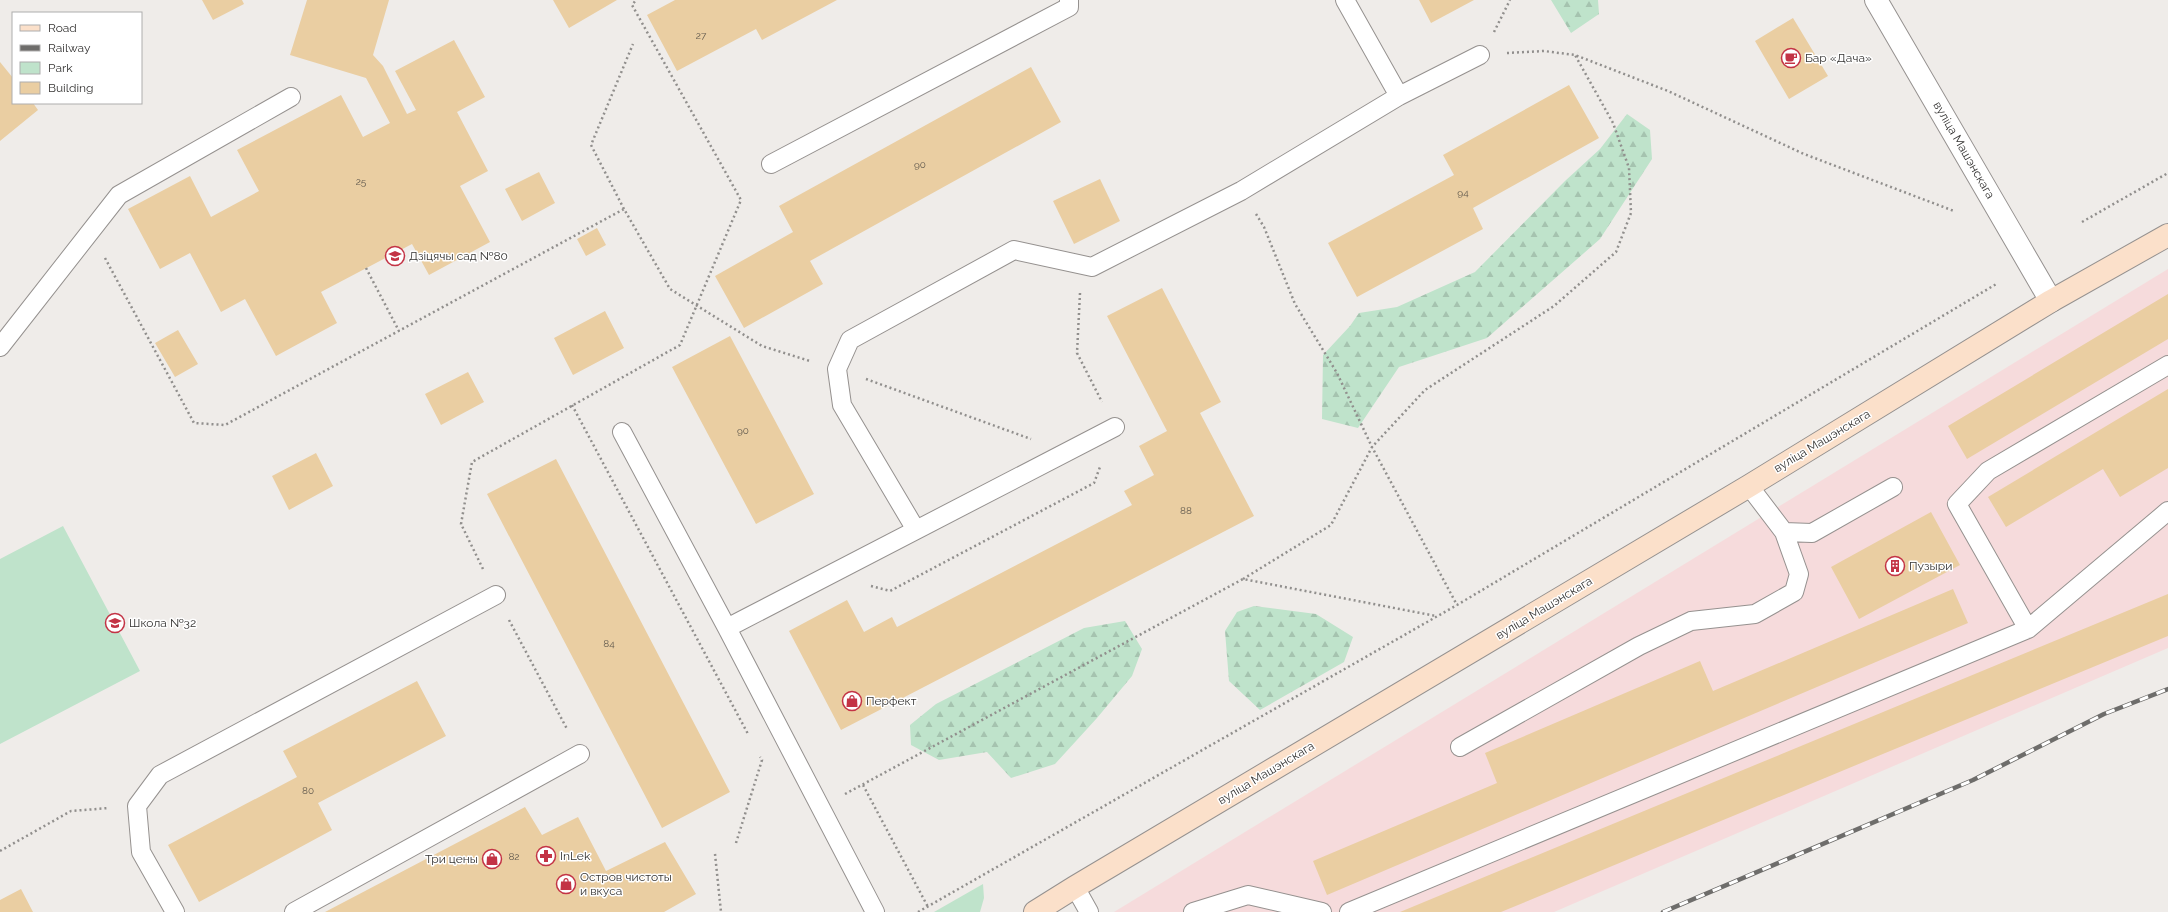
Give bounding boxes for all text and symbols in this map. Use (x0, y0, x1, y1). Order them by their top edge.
legend (12, 12, 142, 104)
text: Road (48, 21, 77, 35)
house number: 27 (696, 30, 707, 41)
text: Railway (48, 41, 91, 55)
cafe icon: Бар «Дача» (1780, 47, 1802, 69)
place label: Бар «Дача» (1805, 51, 1872, 65)
text: Park (48, 61, 73, 75)
text: Building (48, 81, 94, 95)
street label: вуліца Машэнскага (1930, 99, 1998, 201)
house number: 90 (914, 159, 926, 170)
house number: 25 (356, 176, 367, 187)
house number: 94 (1457, 187, 1469, 198)
school or university icon: Дзіцячы сад №80 (384, 245, 406, 267)
place label: Дзіцячы сад №80 (409, 249, 508, 263)
street label: вуліца Машэнскага (1771, 407, 1873, 475)
house number: 90 (737, 425, 749, 436)
house number: 88 (1180, 505, 1192, 516)
building icon: Пузыри (1884, 555, 1906, 577)
place label: Пузыри (1909, 559, 1952, 573)
street label: вуліца Машэнскага (1493, 574, 1595, 642)
school or university icon: Школа №32 (104, 612, 126, 634)
place label: Школа №32 (129, 616, 196, 630)
house number: 84 (603, 638, 615, 649)
shop icon: Перфект (841, 690, 863, 712)
place label: Перфект (866, 694, 917, 708)
street label: вуліца Машэнскага (1215, 739, 1317, 807)
house number: 80 (302, 785, 314, 796)
pharmacy icon: InLek (535, 845, 557, 867)
shop icon: Три цены (481, 848, 503, 870)
place label: InLek (560, 849, 591, 863)
house number: 82 (508, 851, 520, 862)
place label: Три цены (425, 852, 478, 866)
place label: Остров чистоты и вкуса (580, 870, 672, 898)
shop icon: Остров чистоты и вкуса (555, 873, 577, 895)

